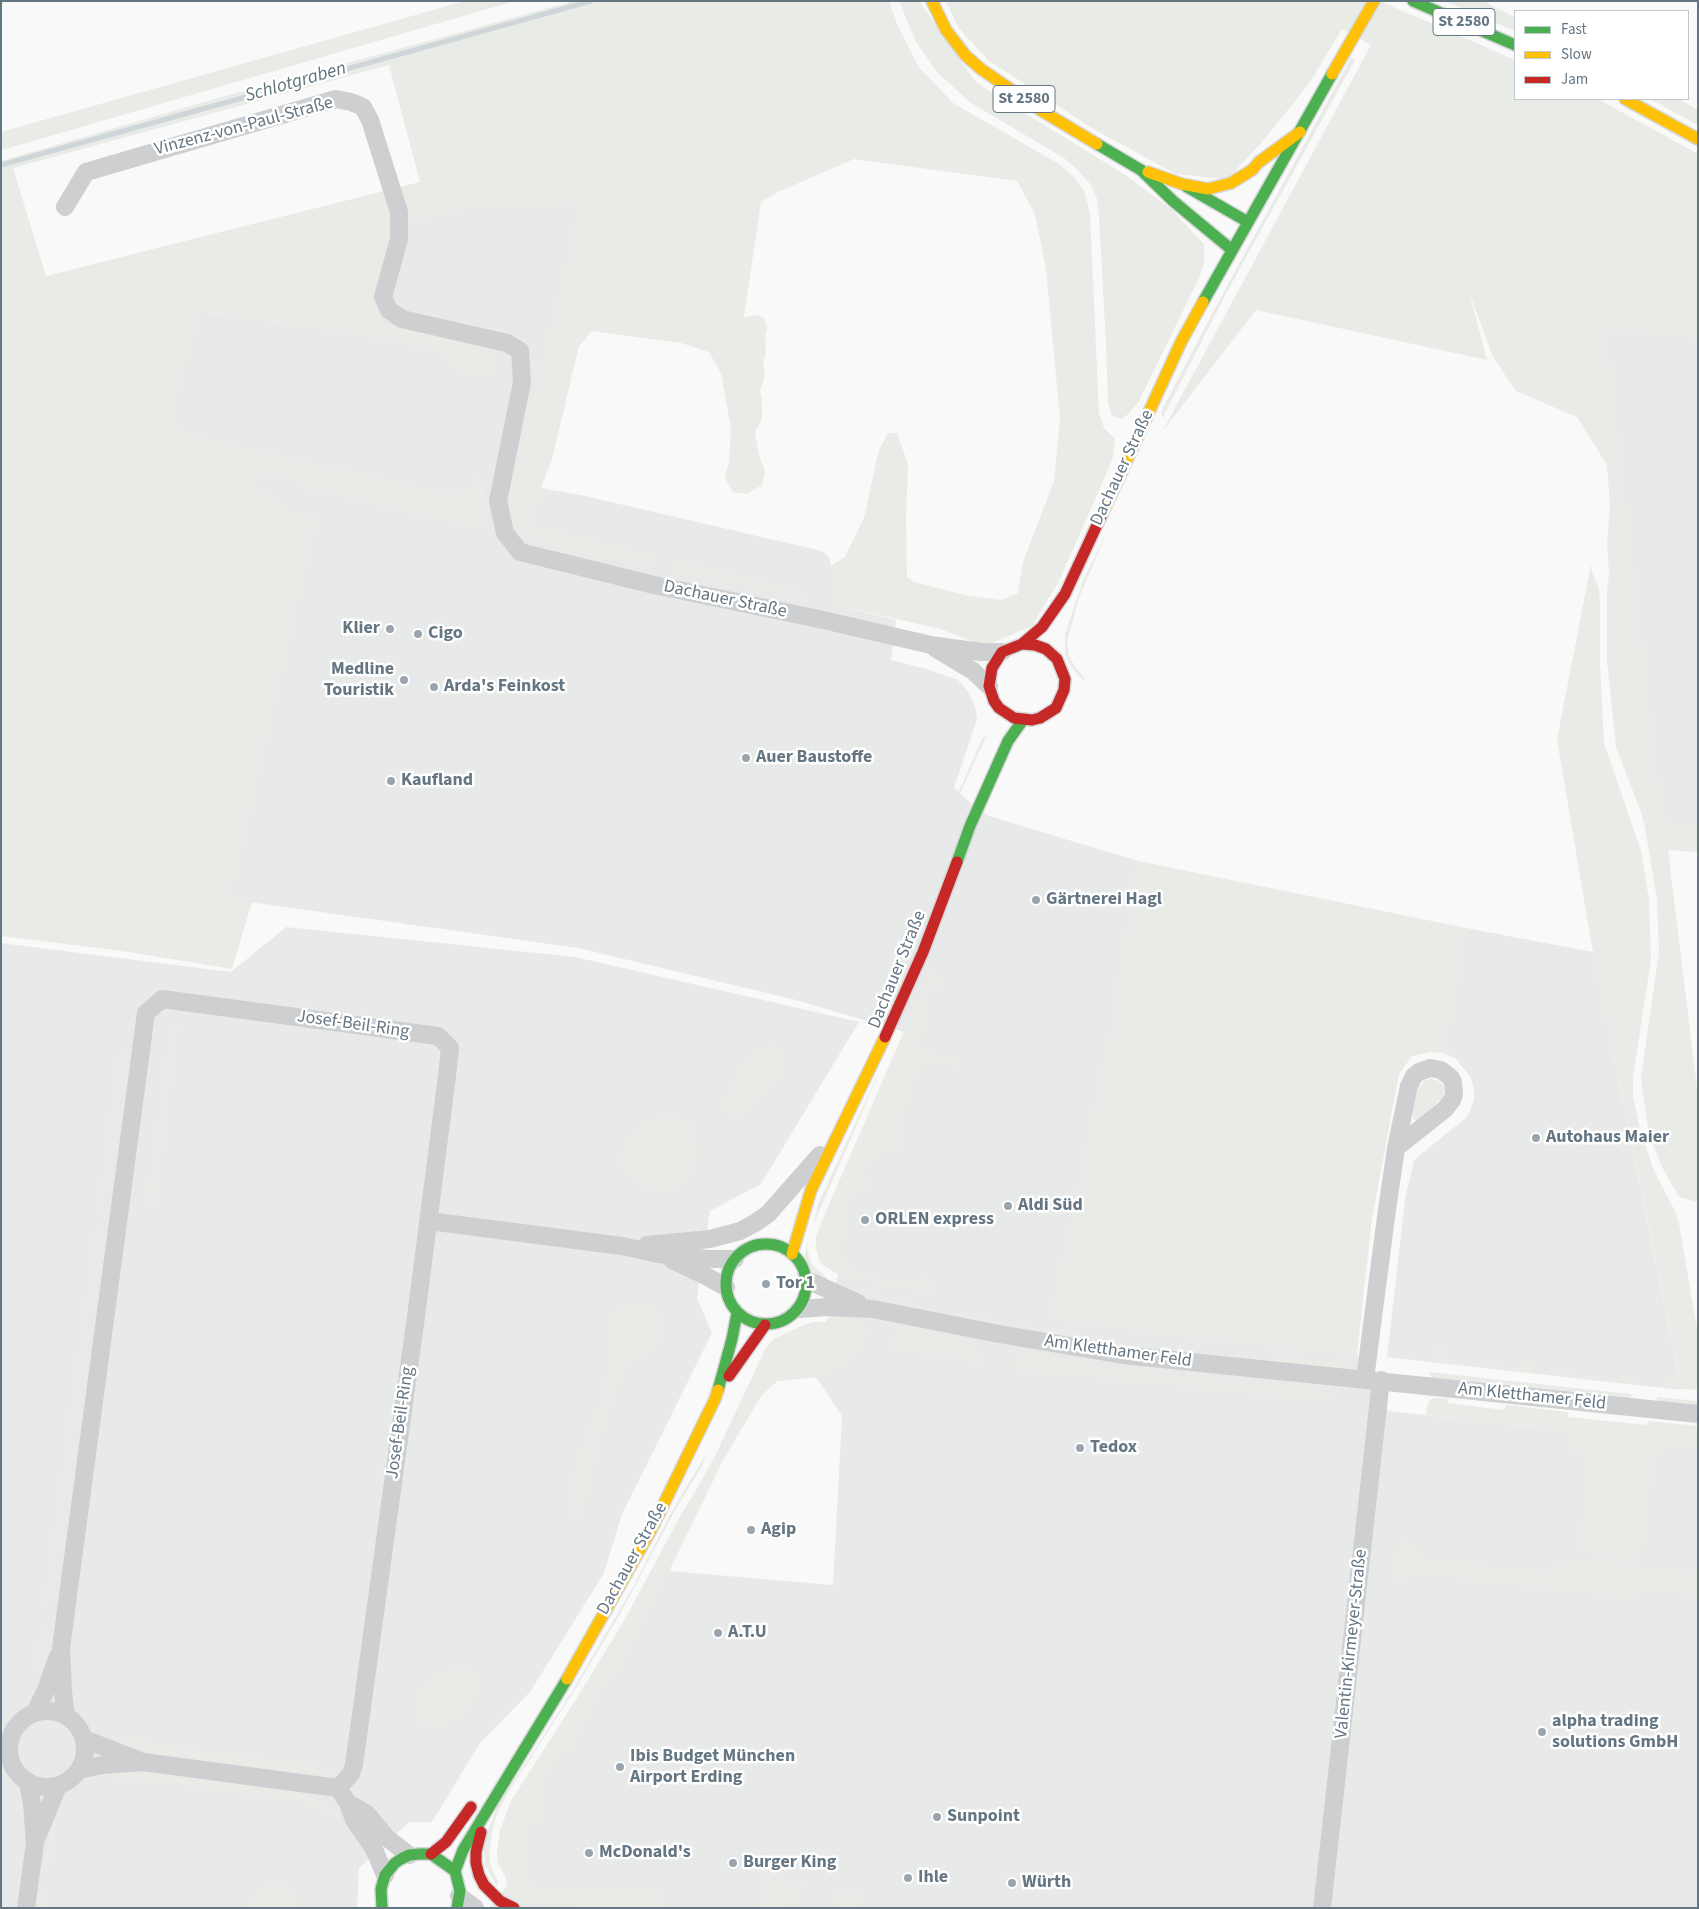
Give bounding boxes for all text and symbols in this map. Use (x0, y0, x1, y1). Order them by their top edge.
road number: St 2580 (1433, 8, 1495, 36)
legend (1514, 10, 1689, 100)
text: Fast (1561, 19, 1587, 40)
text: Slow (1561, 44, 1592, 65)
water label: Schlotgraben (243, 58, 349, 108)
text: Jam (1561, 69, 1588, 90)
road number: St 2580 (993, 86, 1055, 112)
street label: Vinzenz-von-Paul-Straße (152, 93, 336, 161)
street label: Dachauer Straße (1087, 407, 1159, 529)
street label: Dachauer Straße (662, 576, 788, 624)
place label: Klier (342, 618, 380, 640)
marker: Klier (384, 623, 396, 635)
place label: Cigo (428, 623, 463, 645)
marker: Cigo (412, 628, 424, 640)
place label: Medline Touristik (324, 659, 394, 702)
marker: Medline Touristik (398, 674, 410, 686)
place label: Arda's Feinkost (444, 676, 565, 698)
marker: Arda's Feinkost (428, 681, 440, 693)
place label: Auer Baustoffe (756, 747, 872, 769)
marker: Auer Baustoffe (740, 752, 752, 764)
place label: Kaufland (401, 770, 473, 792)
marker: Kaufland (385, 775, 397, 787)
place label: Gärtnerei Hagl (1046, 889, 1162, 911)
marker: Gärtnerei Hagl (1030, 894, 1042, 906)
street label: Dachauer Straße (865, 908, 931, 1032)
street label: Josef-Beil-Ring (296, 1006, 410, 1044)
place label: Autohaus Maier (1546, 1127, 1669, 1149)
marker: Autohaus Maier (1530, 1132, 1542, 1144)
place label: Aldi Süd (1018, 1195, 1083, 1217)
marker: Aldi Süd (1002, 1200, 1014, 1212)
place label: ORLEN express (875, 1209, 994, 1231)
marker: ORLEN express (859, 1214, 871, 1226)
place label: Tor 1 (776, 1273, 815, 1295)
marker: Tor 1 (760, 1278, 772, 1290)
street label: Am Kletthamer Feld (1043, 1331, 1193, 1373)
street label: Josef-Beil-Ring (382, 1366, 420, 1480)
street label: Am Kletthamer Feld (1457, 1378, 1607, 1416)
place label: Tedox (1090, 1437, 1137, 1459)
marker: Tedox (1074, 1442, 1086, 1454)
street label: Dachauer Straße (593, 1499, 673, 1619)
place label: Agip (761, 1519, 796, 1541)
marker: Agip (745, 1524, 757, 1536)
street label: Valentin-Kirmeyer-Straße (1331, 1548, 1373, 1740)
place label: A.T.U (728, 1622, 767, 1644)
marker: A.T.U (712, 1627, 724, 1639)
place label: alpha trading solutions GmbH (1552, 1711, 1678, 1754)
marker: alpha trading solutions GmbH (1536, 1726, 1548, 1738)
place label: Ibis Budget München Airport Erding (630, 1746, 795, 1788)
marker: Ibis Budget München Airport Erding (614, 1761, 626, 1773)
place label: Sunpoint (947, 1806, 1020, 1828)
marker: Sunpoint (931, 1811, 943, 1823)
place label: McDonald's (599, 1842, 691, 1864)
marker: McDonald's (583, 1847, 595, 1859)
place label: Burger King (743, 1852, 836, 1874)
marker: Burger King (727, 1857, 739, 1869)
place label: Ihle (918, 1867, 948, 1889)
marker: Ihle (902, 1872, 914, 1884)
place label: Würth (1022, 1872, 1071, 1894)
marker: Würth (1006, 1877, 1018, 1889)

